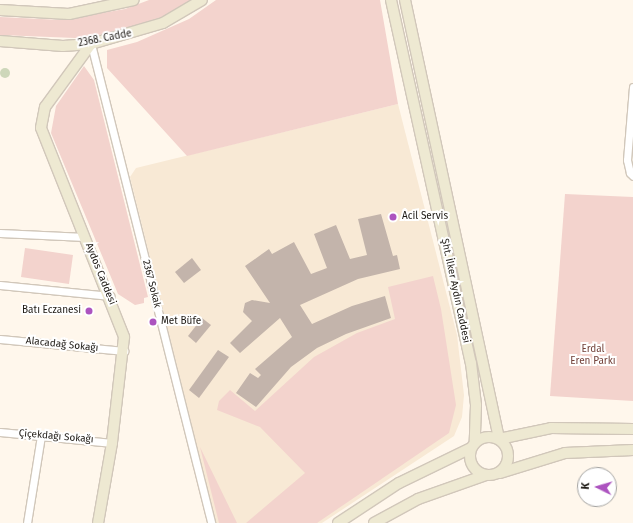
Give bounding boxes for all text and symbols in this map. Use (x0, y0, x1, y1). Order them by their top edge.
street label: 2368. Cadde (77, 28, 133, 50)
marker: Acil Servis (387, 211, 399, 223)
place label: Acil Servis (402, 211, 448, 223)
street label: Şht. İlker Aydın Caddesi (438, 238, 472, 344)
street label: Aydos Caddesi (82, 241, 118, 307)
street label: 2367 Sokak (139, 259, 163, 309)
place label: Batı Eczanesi (22, 305, 81, 317)
marker: Batı Eczanesi (84, 306, 94, 316)
place label: Met Büfe (161, 316, 201, 328)
marker: Met Büfe (148, 317, 158, 327)
street label: Alacadağ Sokağı (25, 335, 99, 355)
park label: Erdal Eren Parkı (570, 343, 616, 366)
street label: Çiçekdağı Sokağı (18, 428, 94, 446)
north arrow (577, 467, 617, 507)
text: K (579, 482, 592, 490)

